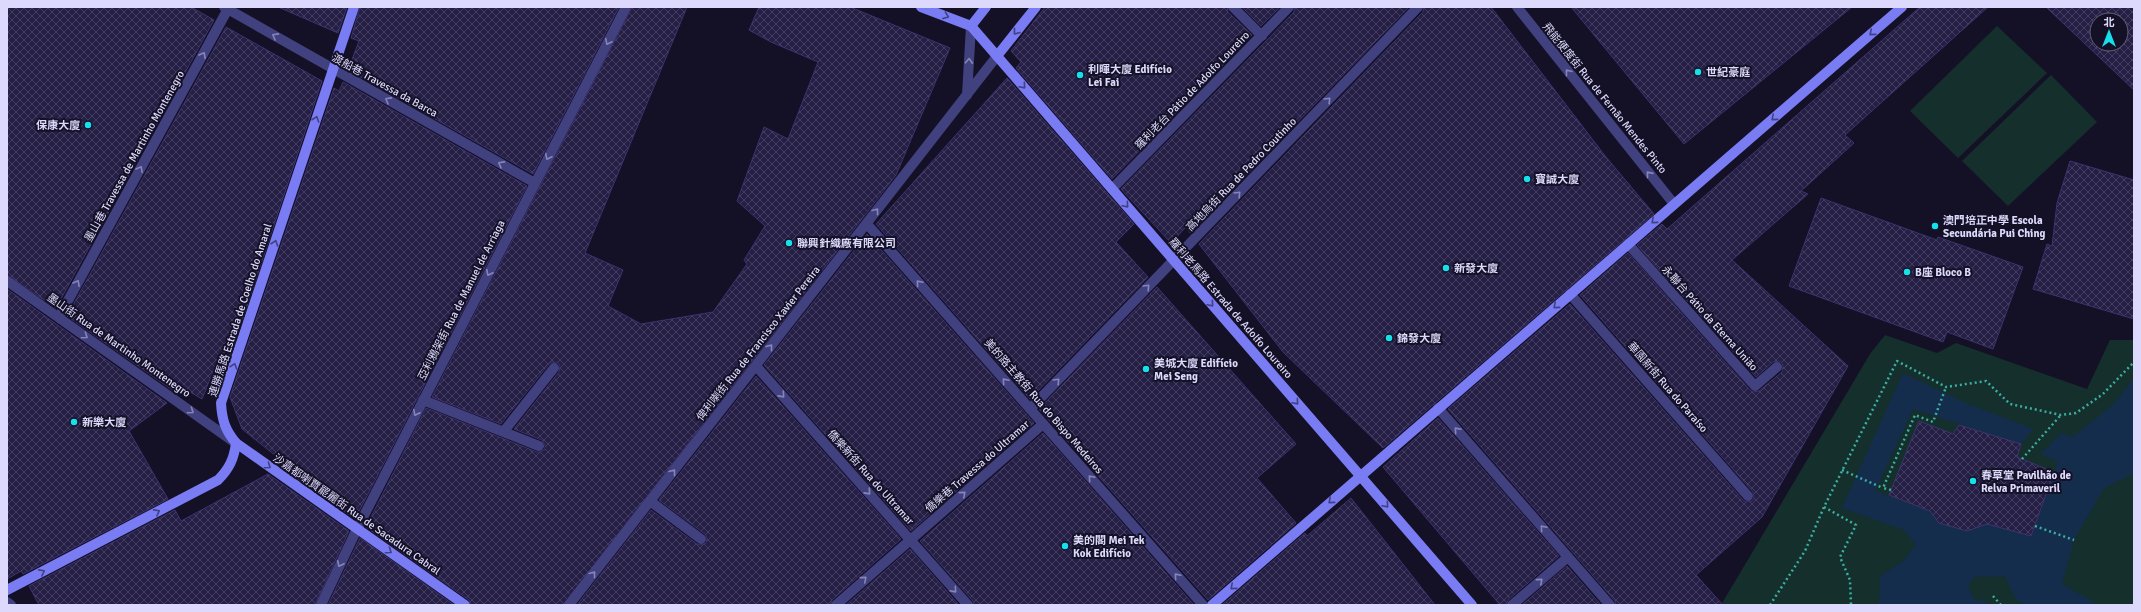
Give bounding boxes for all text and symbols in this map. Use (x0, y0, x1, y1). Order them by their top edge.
one-way arrow (942, 12, 949, 20)
north arrow (2089, 12, 2129, 52)
text: 北 (2104, 16, 2115, 29)
street label: 飛能便度街 Rua de Fernão Mendes Pinto (1540, 20, 1670, 176)
one-way arrow (1014, 27, 1021, 34)
one-way arrow (1869, 28, 1877, 35)
street label: 羅利老台 Pátio de Adolfo Loureiro (1133, 29, 1252, 152)
one-way arrow (272, 33, 279, 40)
one-way arrow (605, 37, 613, 45)
street label: 渡船巷 Travessa da Barca (330, 51, 440, 120)
one-way arrow (199, 52, 206, 60)
one-way arrow (964, 58, 973, 64)
place label: 利暉大廈 Edifício Lei Fai (1088, 63, 1172, 89)
place label: 世紀豪庭 (1706, 66, 1750, 79)
marker: 世紀豪庭 (1693, 67, 1703, 77)
street label: 墨山巷 Travessa de Martinho Montenegro (82, 68, 187, 244)
marker: 利暉大廈 Edifício Lei Fai (1075, 70, 1085, 80)
one-way arrow (1566, 70, 1573, 77)
one-way arrow (1018, 81, 1025, 89)
one-way arrow (385, 97, 392, 104)
one-way arrow (1323, 98, 1330, 105)
one-way arrow (1771, 113, 1779, 120)
street label: 高地烏街 Rua de Pedro Coutinho (1184, 115, 1299, 234)
one-way arrow (312, 116, 320, 123)
place label: 保康大廈 (36, 119, 80, 132)
marker: 保康大廈 (83, 120, 93, 130)
one-way arrow (546, 153, 553, 160)
one-way arrow (498, 161, 505, 168)
one-way arrow (136, 166, 143, 173)
one-way arrow (1647, 171, 1654, 178)
place label: 寶誠大廈 (1535, 173, 1579, 186)
marker: 寶誠大廈 (1522, 174, 1532, 184)
one-way arrow (1233, 191, 1241, 199)
one-way arrow (1121, 201, 1128, 208)
one-way arrow (871, 209, 878, 216)
place label: 澳門培正中學 Escola Secundária Pui Ching (1943, 214, 2045, 240)
one-way arrow (1652, 217, 1659, 224)
street label: 亞利鴉架街 Rua de Manuel de Arriaga (415, 218, 508, 382)
marker: 澳門培正中學 Escola Secundária Pui Ching (1930, 221, 1940, 231)
street label: 連勝馬路 Estrada de Coelho do Amaral (206, 222, 275, 398)
street label: 羅利老馬路 Estrada de Adolfo Loureiro (1166, 236, 1295, 381)
place label: 聯興針織廠有限公司 (797, 237, 896, 250)
marker: 聯興針織廠有限公司 (784, 238, 794, 248)
one-way arrow (270, 239, 279, 246)
place label: 新發大廈 (1454, 262, 1498, 275)
street label: 俾利喇街 Rua de Francisco Xavier Pereira (694, 263, 823, 423)
marker: 新發大廈 (1441, 263, 1451, 273)
street label: 永聯台 Pátio da Eterna União (1659, 263, 1760, 374)
place label: B座 Bloco B (1915, 266, 1971, 279)
marker: B座 Bloco B (1902, 267, 1912, 277)
one-way arrow (486, 268, 494, 276)
one-way arrow (73, 280, 80, 287)
one-way arrow (916, 280, 924, 288)
one-way arrow (1142, 284, 1150, 292)
street label: 墨山街 Rua de Martinho Montenegro (45, 291, 193, 400)
one-way arrow (1207, 299, 1214, 306)
one-way arrow (1553, 302, 1561, 309)
one-way arrow (80, 331, 87, 338)
place label: 錦發大廈 (1397, 332, 1441, 345)
marker: 錦發大廈 (1384, 333, 1394, 343)
street label: 美的路主教街 Rua do Bispo Medeiros (982, 336, 1106, 476)
street label: 華園新街 Rua do Paraíso (1625, 340, 1711, 435)
one-way arrow (766, 345, 773, 352)
place label: 美城大廈 Edifício Mei Seng (1154, 357, 1238, 383)
one-way arrow (229, 363, 238, 370)
marker: 美城大廈 Edifício Mei Seng (1141, 364, 1151, 374)
one-way arrow (1003, 378, 1010, 385)
one-way arrow (1052, 378, 1060, 386)
one-way arrow (777, 390, 784, 398)
one-way arrow (1292, 397, 1299, 405)
one-way arrow (186, 406, 193, 413)
one-way arrow (414, 409, 421, 416)
place label: 新樂大廈 (82, 416, 126, 429)
marker: 新樂大廈 (69, 417, 79, 427)
street label: 僑樂巷 Travessa do Ultramar (923, 418, 1032, 515)
street label: 僑樂新街 Rua do Ultramar (825, 427, 917, 527)
one-way arrow (1454, 427, 1462, 435)
street label: 沙嘉都喇賈罷麗街 Rua de Sacadura Cabral (270, 451, 443, 578)
one-way arrow (264, 461, 271, 469)
one-way arrow (669, 469, 676, 476)
place label: 春草堂 Pavilhão de Relva Primaveril (1981, 469, 2072, 495)
one-way arrow (1088, 476, 1095, 483)
marker: 春草堂 Pavilhão de Relva Primaveril (1968, 476, 1978, 486)
one-way arrow (863, 488, 870, 495)
one-way arrow (958, 491, 966, 498)
one-way arrow (1328, 497, 1336, 504)
one-way arrow (1381, 501, 1388, 508)
one-way arrow (153, 509, 160, 517)
one-way arrow (1540, 525, 1547, 533)
place label: 美的閣 Mei Tek Kok Edifício (1073, 534, 1145, 560)
marker: 美的閣 Mei Tek Kok Edifício (1060, 541, 1070, 551)
one-way arrow (385, 546, 392, 554)
one-way arrow (337, 559, 345, 567)
one-way arrow (37, 569, 45, 577)
one-way arrow (589, 572, 596, 579)
one-way arrow (1174, 573, 1181, 581)
one-way arrow (860, 576, 867, 583)
one-way arrow (1536, 579, 1543, 586)
one-way arrow (1230, 582, 1237, 589)
one-way arrow (950, 585, 957, 592)

